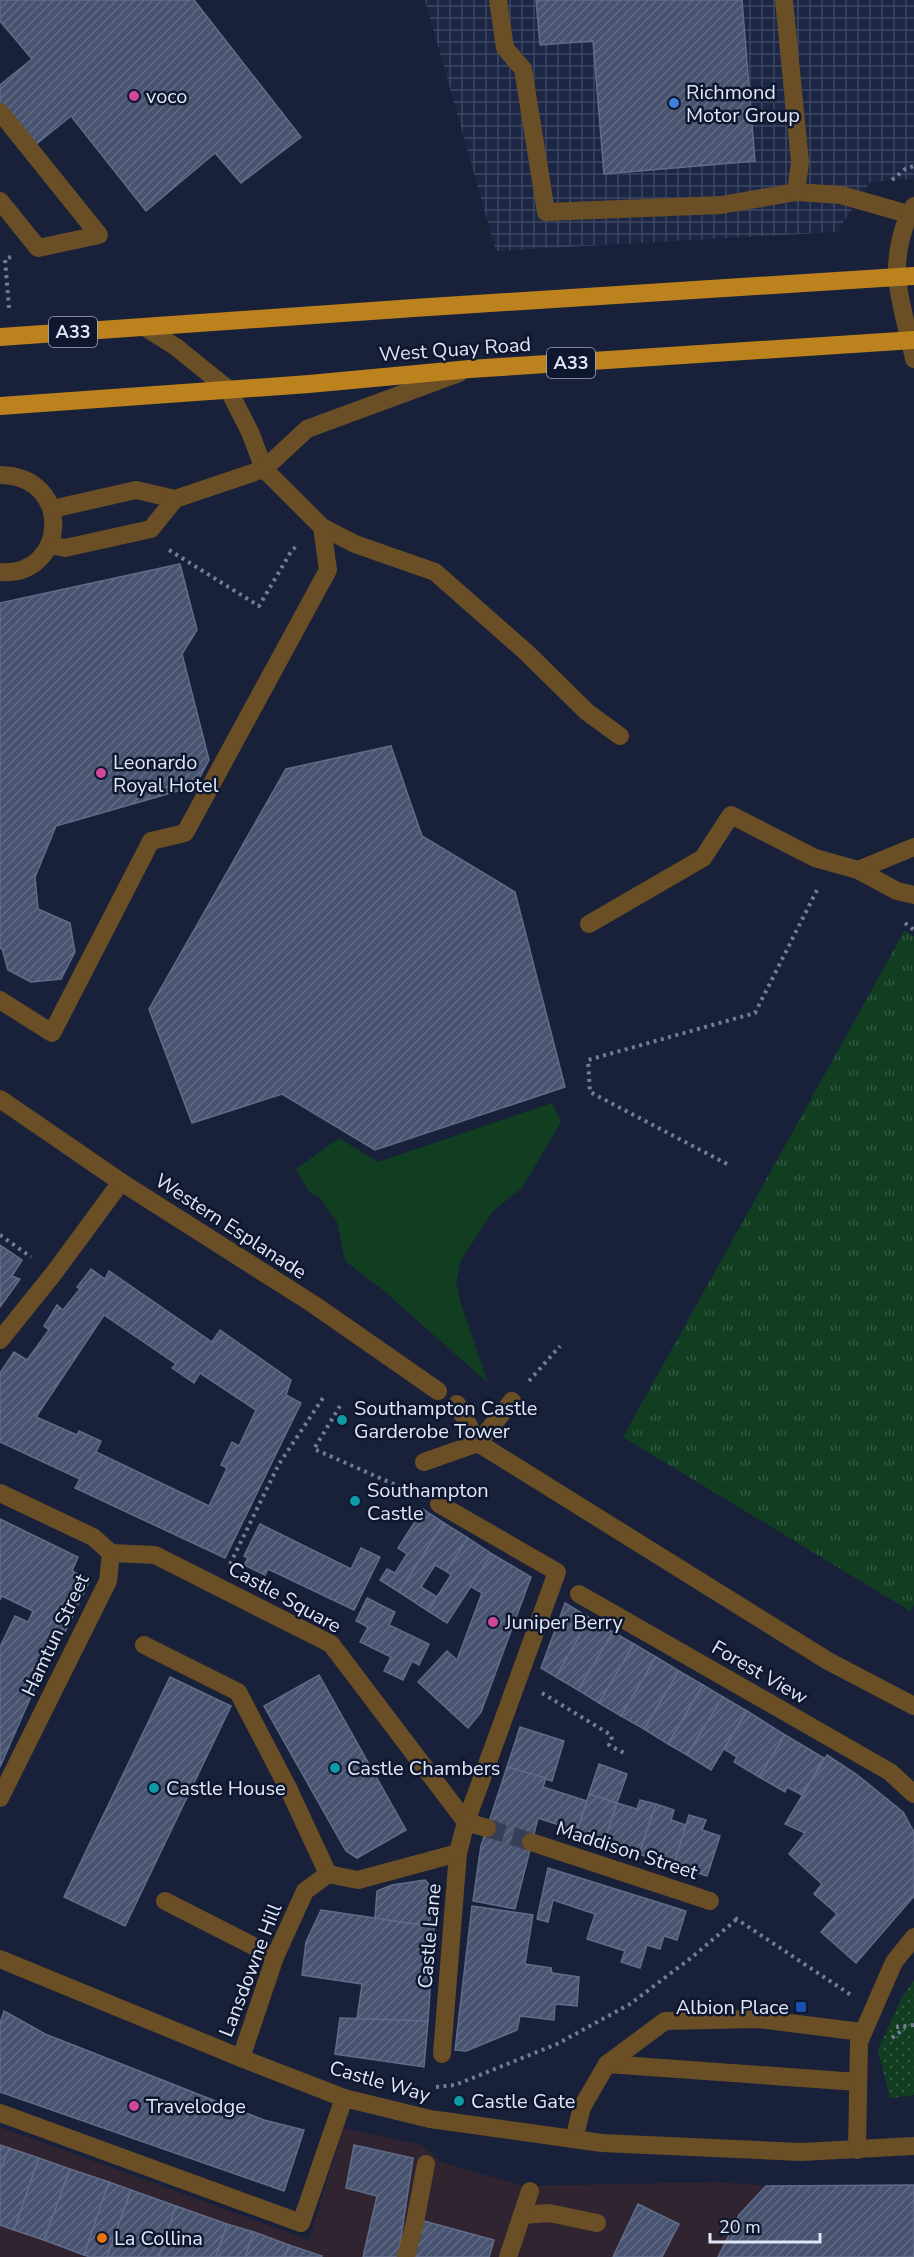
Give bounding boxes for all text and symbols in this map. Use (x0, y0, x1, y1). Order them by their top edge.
place label: Richmond Motor Group (686, 79, 800, 129)
place label: voco (146, 83, 187, 110)
marker: voco (127, 89, 141, 103)
marker: Richmond Motor Group (667, 96, 681, 110)
road number: A33 (49, 317, 97, 347)
street label: West Quay Road (378, 331, 532, 368)
road number: A33 (547, 348, 595, 378)
place label: Leonardo Royal Hotel (113, 749, 219, 799)
marker: Leonardo Royal Hotel (94, 766, 108, 780)
street label: Western Esplanade (150, 1167, 312, 1286)
place label: Southampton Castle Garderobe Tower (354, 1395, 538, 1445)
marker: Southampton Castle Garderobe Tower (335, 1413, 349, 1427)
place label: Southampton Castle (367, 1477, 489, 1527)
marker: Southampton Castle (348, 1494, 362, 1508)
street label: Castle Square (223, 1555, 346, 1640)
street label: Hamtun Street (15, 1569, 96, 1701)
place label: Juniper Berry (504, 1609, 623, 1636)
marker: Juniper Berry (486, 1615, 500, 1629)
street label: Forest View (707, 1634, 813, 1711)
place label: Castle Chambers (347, 1755, 500, 1782)
marker: Castle Chambers (328, 1761, 342, 1775)
place label: Castle House (166, 1775, 286, 1802)
marker: Castle House (147, 1781, 161, 1795)
street label: Maddison Street (553, 1815, 702, 1886)
street label: Castle Lane (411, 1882, 448, 1990)
street label: Lansdowne Hill (213, 1900, 288, 2041)
place label: Albion Place (676, 1994, 789, 2021)
marker: Albion Place (794, 2000, 808, 2014)
street label: Castle Way (326, 2054, 434, 2109)
place label: Castle Gate (471, 2088, 576, 2115)
place label: Travelodge (146, 2093, 246, 2120)
marker: Castle Gate (452, 2094, 466, 2108)
marker: Travelodge (127, 2099, 141, 2113)
scale bar (710, 2206, 820, 2244)
text: 20 m (719, 2215, 761, 2239)
place label: La Collina (114, 2225, 203, 2252)
marker: La Collina (95, 2231, 109, 2245)

